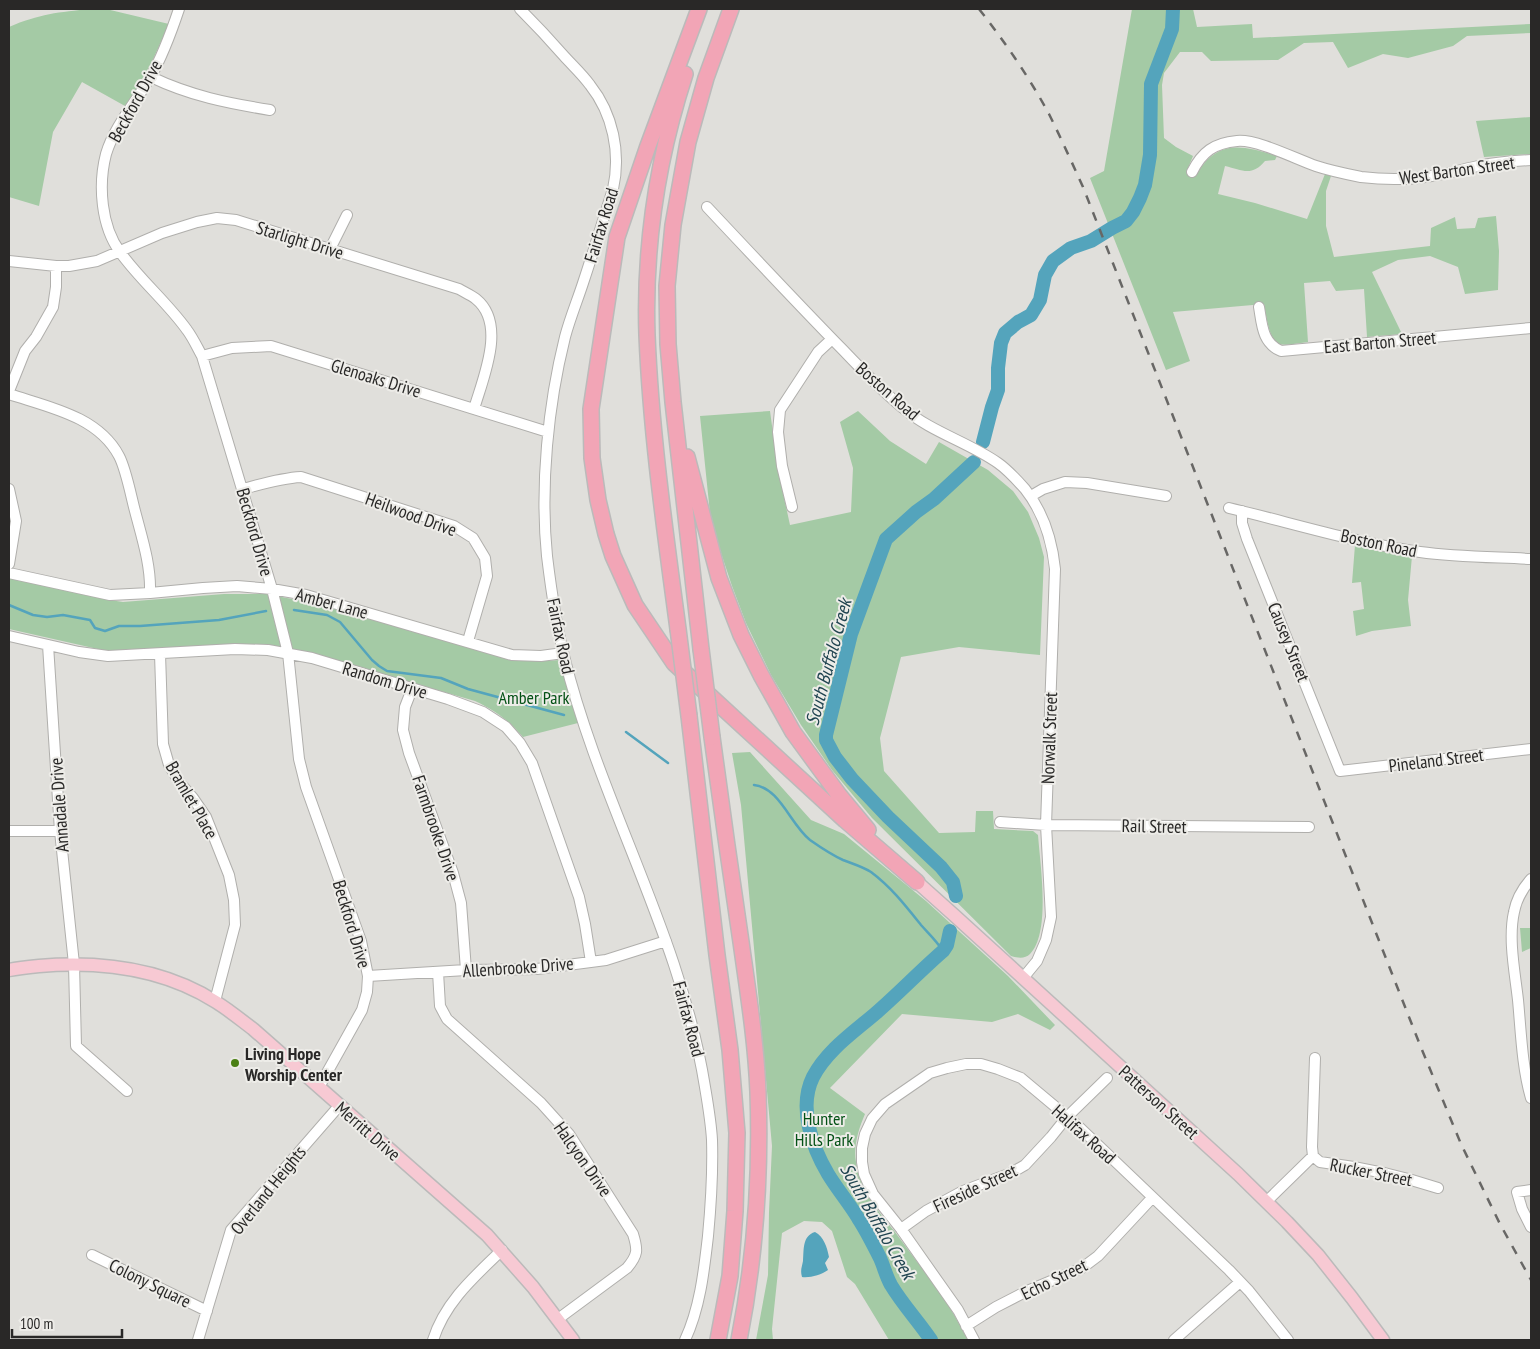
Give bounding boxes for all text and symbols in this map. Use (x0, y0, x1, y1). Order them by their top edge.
street label: Beckford Drive (103, 56, 167, 146)
street label: West Barton Street (1398, 151, 1516, 189)
street label: Fairfax Road (579, 185, 623, 265)
street label: Starlight Drive (254, 216, 346, 264)
street label: East Barton Street (1323, 326, 1437, 358)
street label: Glenoaks Drive (328, 353, 424, 403)
street label: Boston Road (851, 357, 925, 425)
street label: Beckford Drive (231, 485, 279, 579)
street label: Heilwood Drive (362, 487, 460, 541)
street label: Boston Road (1339, 524, 1419, 562)
street label: Amber Lane (293, 582, 371, 624)
water label: South Buffalo Creek (800, 594, 857, 728)
street label: Fairfax Road (542, 596, 580, 676)
street label: Causey Street (1263, 599, 1315, 685)
street label: Random Drive (340, 656, 430, 704)
park label: Amber Park (499, 686, 569, 709)
street label: Norwalk Street (1036, 692, 1062, 784)
street label: Pineland Street (1387, 743, 1485, 777)
street label: Annadale Drive (44, 757, 74, 853)
street label: Bramlet Place (161, 757, 223, 843)
street label: Farmbrooke Drive (407, 772, 465, 884)
street label: Rail Street (1121, 814, 1187, 838)
street label: Beckford Drive (328, 877, 376, 971)
street label: Allenbrooke Drive (462, 952, 574, 982)
street label: Fairfax Road (668, 979, 710, 1059)
place label: Living Hope Worship Center (244, 1042, 343, 1086)
marker: Living Hope Worship Center (229, 1057, 241, 1069)
street label: Patterson Street (1114, 1060, 1204, 1144)
street label: Merritt Drive (331, 1096, 405, 1166)
street label: Halifax Road (1047, 1099, 1121, 1169)
park label: Hunter Hills Park (795, 1107, 853, 1151)
street label: Halcyon Drive (549, 1117, 617, 1201)
street label: Overland Heights (225, 1141, 311, 1239)
street label: Rucker Street (1328, 1153, 1414, 1191)
water label: South Buffalo Creek (835, 1159, 922, 1286)
street label: Fireside Street (929, 1159, 1021, 1217)
street label: Colony Square (105, 1253, 195, 1313)
street label: Echo Street (1017, 1253, 1091, 1305)
scale bar (12, 1306, 122, 1338)
text: 100 m (20, 1314, 53, 1333)

